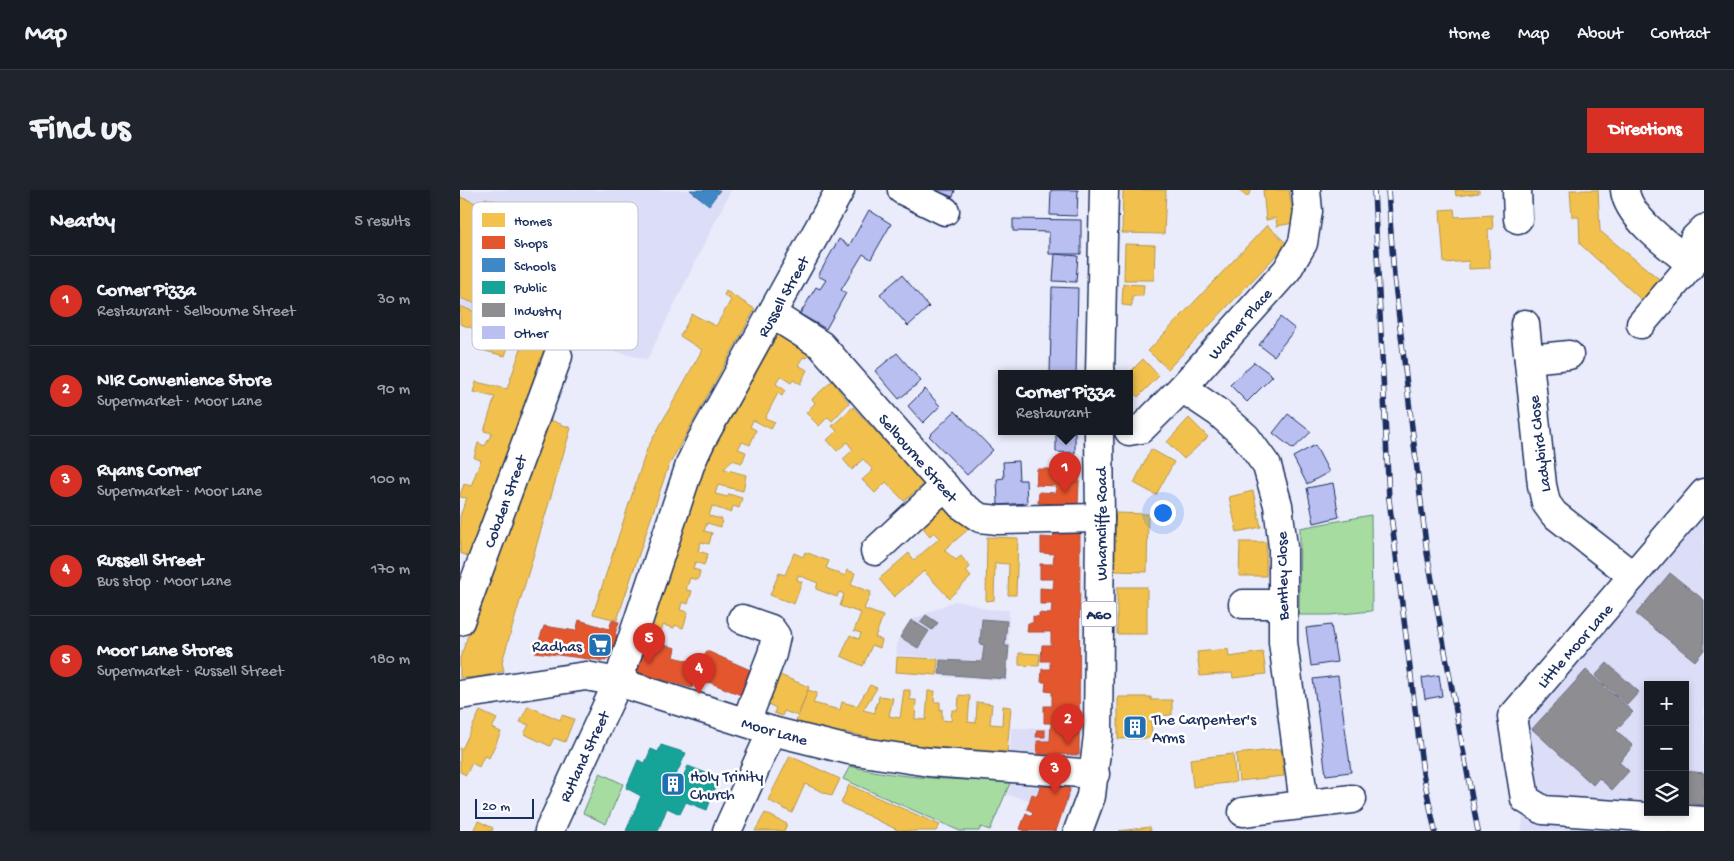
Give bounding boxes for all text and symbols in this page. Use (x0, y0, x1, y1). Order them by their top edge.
text: Map (25, 20, 67, 49)
text: Home (1448, 24, 1490, 45)
text: Map (1518, 24, 1549, 45)
text: About (1577, 24, 1623, 45)
text: Contact (1651, 24, 1709, 45)
button: Directions (1587, 108, 1704, 153)
text: Find us (30, 110, 130, 151)
legend (472, 202, 638, 350)
text: Nearby (50, 210, 115, 235)
text: 5 results (355, 213, 410, 232)
text: Homes (514, 214, 552, 231)
text: Shops (514, 236, 548, 253)
street label: Russell Street (755, 253, 816, 341)
text: Schools (514, 259, 556, 276)
text: Corner Pizza (97, 280, 196, 303)
text: Public (513, 281, 548, 298)
street label: Warner Place (1205, 285, 1278, 365)
text: 1 (63, 291, 69, 310)
text: 30 m (377, 291, 410, 310)
text: Restaurant · Selbourne Street (97, 303, 295, 322)
text: Industry (514, 304, 562, 321)
text: Other (514, 326, 549, 343)
text: NIR Convenience Store (97, 370, 272, 393)
popup (998, 370, 1133, 435)
text: 2 (62, 381, 70, 400)
text: 90 m (378, 381, 410, 400)
text: Corner Pizza (1016, 382, 1115, 405)
text: Supermarket · Moor Lane (97, 393, 262, 412)
street label: Ladybird Close (1526, 393, 1557, 493)
text: Restaurant (1016, 405, 1090, 424)
street label: Selbourne Street (873, 411, 961, 509)
street label: Cobden Street (482, 452, 533, 551)
pin: 1 (1049, 452, 1081, 493)
text: Ryans Corner (97, 460, 200, 483)
street label: Wharncliffe Road (1094, 466, 1113, 581)
text: 3 (62, 471, 70, 490)
text: 100 m (370, 471, 410, 490)
text: Supermarket · Moor Lane (97, 483, 262, 502)
your location (1150, 500, 1176, 526)
street label: Bentley Close (1274, 531, 1295, 621)
text: Russell Street (97, 550, 203, 573)
text: 4 (62, 561, 70, 580)
text: 170 m (371, 561, 410, 580)
text: Bus stop · Moor Lane (97, 573, 231, 592)
street label: Little Moor Lane (1535, 601, 1619, 693)
road number: A60 (1082, 602, 1116, 626)
pin: 5 (633, 623, 665, 664)
supermarket icon: Radhas (587, 632, 613, 658)
place label: Radhas (532, 639, 583, 658)
text: Moor Lane Stores (97, 640, 232, 663)
text: 5 (62, 651, 70, 670)
text: 180 m (371, 651, 410, 670)
pin: 4 (683, 653, 715, 694)
text: Supermarket · Russell Street (97, 663, 284, 682)
map controls (1644, 681, 1689, 816)
button: + (1644, 681, 1689, 726)
pin: 2 (1052, 704, 1084, 745)
street label: Rutland Street (557, 708, 616, 806)
place label: The Carpenter's Arms (1151, 712, 1257, 749)
building icon: The Carpenter's Arms (1122, 714, 1148, 740)
street label: Moor Lane (739, 715, 810, 752)
button: − (1644, 726, 1689, 771)
pin: 3 (1039, 753, 1071, 794)
place label: Holy Trinity Church (690, 769, 764, 806)
building icon: Holy Trinity Church (660, 771, 686, 797)
button: layers (1644, 771, 1689, 816)
scale bar (475, 796, 534, 819)
text: 20 m (482, 799, 510, 816)

